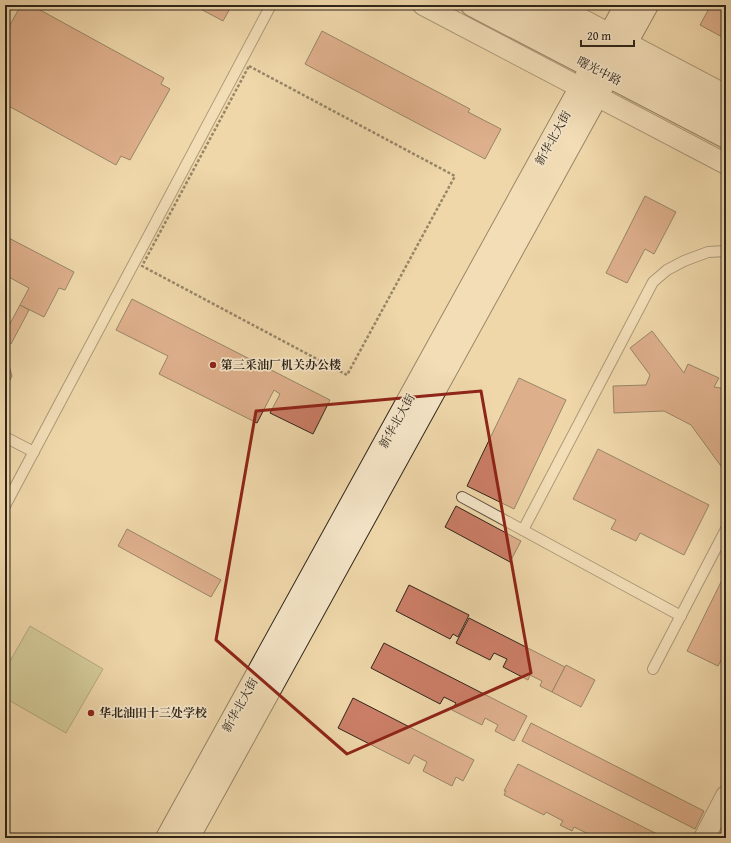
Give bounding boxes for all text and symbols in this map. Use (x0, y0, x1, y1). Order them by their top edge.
scale bar (581, 22, 634, 48)
text: 20 m (587, 27, 611, 44)
street label: 曙光中路 (574, 52, 624, 89)
street label: 新华北大街 (531, 107, 575, 168)
place label: 第三采油厂机关办公楼 (221, 356, 341, 373)
marker: 第三采油厂机关办公楼 (208, 360, 218, 370)
street label: 新华北大街 (375, 390, 419, 451)
street label: 新华北大街 (218, 674, 262, 735)
place label: 华北油田十三处学校 (99, 704, 207, 721)
marker: 华北油田十三处学校 (86, 708, 96, 718)

